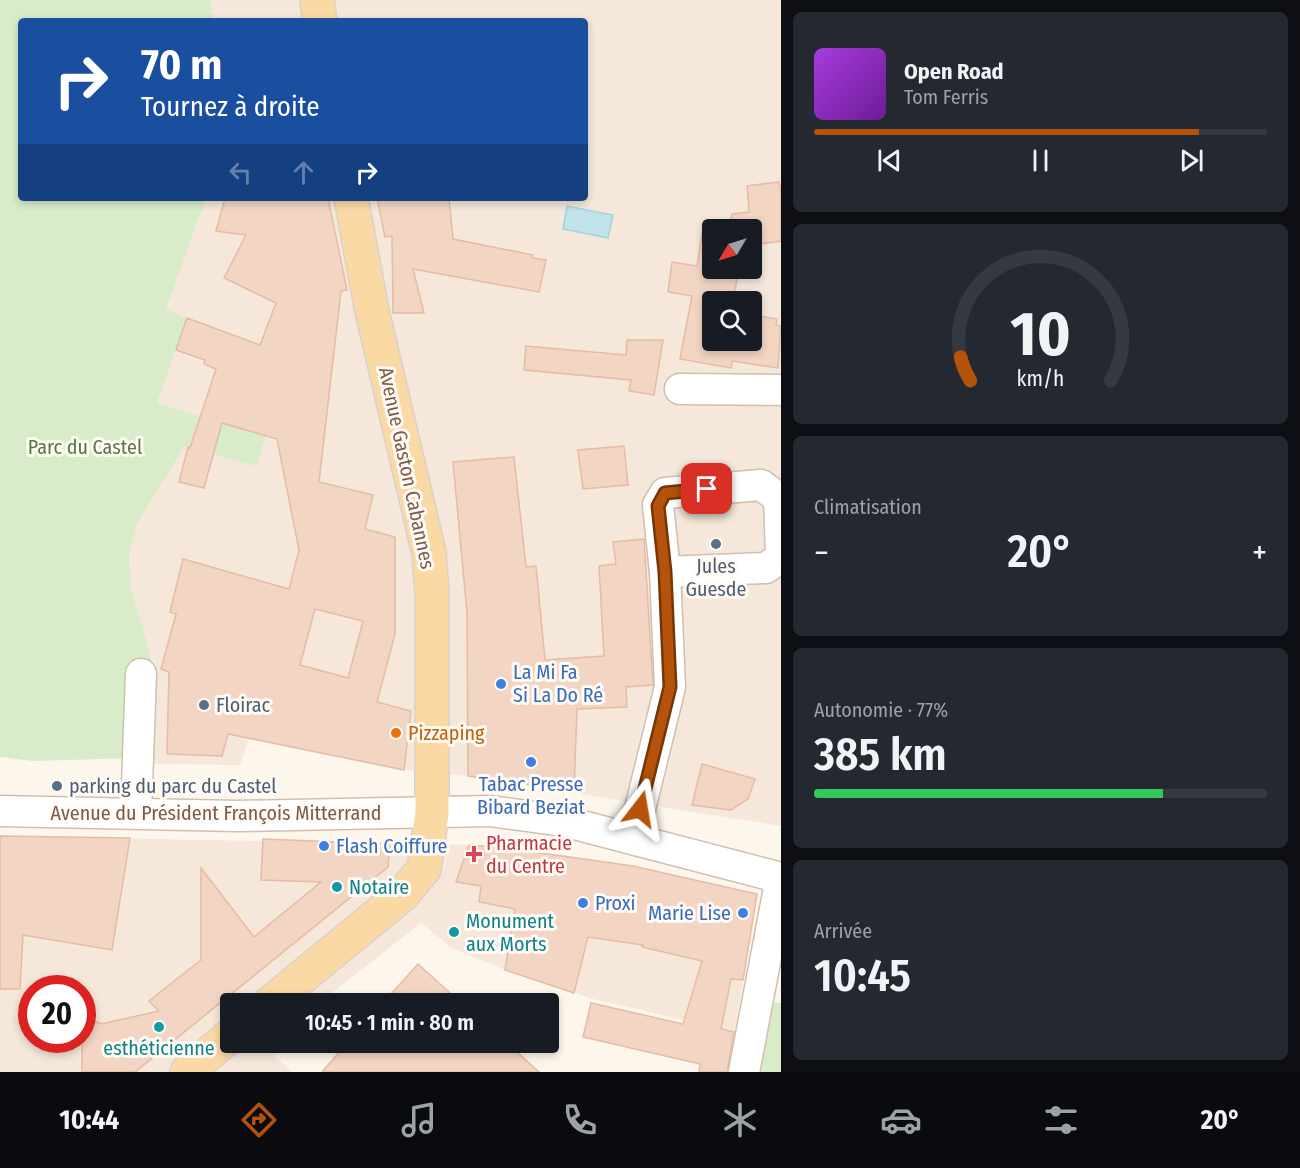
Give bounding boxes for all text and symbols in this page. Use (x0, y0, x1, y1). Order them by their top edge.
text: 70 m (141, 40, 222, 90)
icon: right (42, 42, 120, 120)
text: Open Road (904, 58, 1004, 85)
text: Tom Ferris (904, 85, 988, 109)
text: Tournez à droite (141, 91, 320, 123)
icon: previous (873, 144, 906, 177)
icon: pause (1024, 144, 1057, 177)
icon: next (1175, 144, 1208, 177)
icon: left (224, 156, 257, 189)
icon: ahead (287, 156, 320, 189)
icon: right (350, 156, 383, 189)
north arrow (702, 219, 762, 279)
map controls (702, 219, 762, 351)
button: search (702, 291, 762, 351)
text: 10 (1010, 297, 1071, 372)
street label: Avenue Gaston Cabannes (374, 365, 440, 571)
text: km/h (1017, 366, 1064, 392)
park label: Parc du Castel (28, 435, 142, 459)
pin (681, 463, 732, 514)
icon: arrive (690, 472, 723, 505)
text: Climatisation (814, 495, 922, 519)
text: 20° (1007, 525, 1073, 579)
text: − (814, 533, 829, 573)
text: + (1252, 533, 1267, 573)
marker: Jules Guesde (709, 537, 723, 551)
place label: Jules Guesde (686, 554, 746, 601)
place label: La Mi Fa Si La Do Ré (513, 660, 603, 707)
marker: La Mi Fa Si La Do Ré (494, 677, 508, 691)
place label: Floirac (216, 693, 270, 717)
marker: Floirac (197, 698, 211, 712)
text: Autonomie · 77% (814, 698, 948, 722)
place label: Pizzaping (408, 721, 485, 745)
marker: Pizzaping (389, 726, 403, 740)
text: 385 km (814, 728, 947, 782)
marker: Tabac Presse Bibard Beziat (524, 755, 538, 769)
place label: Tabac Presse Bibard Beziat (477, 772, 585, 819)
place label: parking du parc du Castel (69, 774, 277, 798)
position arrow (608, 777, 672, 841)
marker: parking du parc du Castel (50, 779, 64, 793)
street label: Avenue du Président François Mitterrand (50, 801, 382, 825)
place label: Pharmacie du Centre (486, 831, 572, 878)
place label: Flash Coiffure (336, 834, 448, 858)
marker: Flash Coiffure (317, 839, 331, 853)
marker: Pharmacie du Centre (467, 847, 481, 861)
place label: Notaire (349, 875, 409, 899)
marker: Notaire (330, 880, 344, 894)
place label: Proxi (595, 891, 636, 915)
marker: Proxi (576, 896, 590, 910)
place label: Marie Lise (648, 901, 731, 925)
marker: Marie Lise (736, 906, 750, 920)
place label: Monument aux Morts (466, 909, 555, 956)
text: Arrivée (814, 919, 872, 943)
marker: Monument aux Morts (447, 925, 461, 939)
text: 10:45 (814, 949, 911, 1003)
speed limit sign: 20 (18, 975, 96, 1053)
text: 10:45 · 1 min · 80 m (305, 1009, 474, 1036)
marker: esthéticienne (152, 1020, 166, 1034)
place label: esthéticienne (103, 1036, 215, 1060)
icon: directions (238, 1099, 280, 1141)
icon: music (398, 1099, 440, 1141)
icon: phone (559, 1099, 601, 1141)
icon: climate (719, 1099, 761, 1141)
icon: car (880, 1099, 922, 1141)
icon: filters (1040, 1099, 1082, 1141)
text: 10:44 (59, 1104, 119, 1136)
text: 20° (1201, 1104, 1241, 1136)

